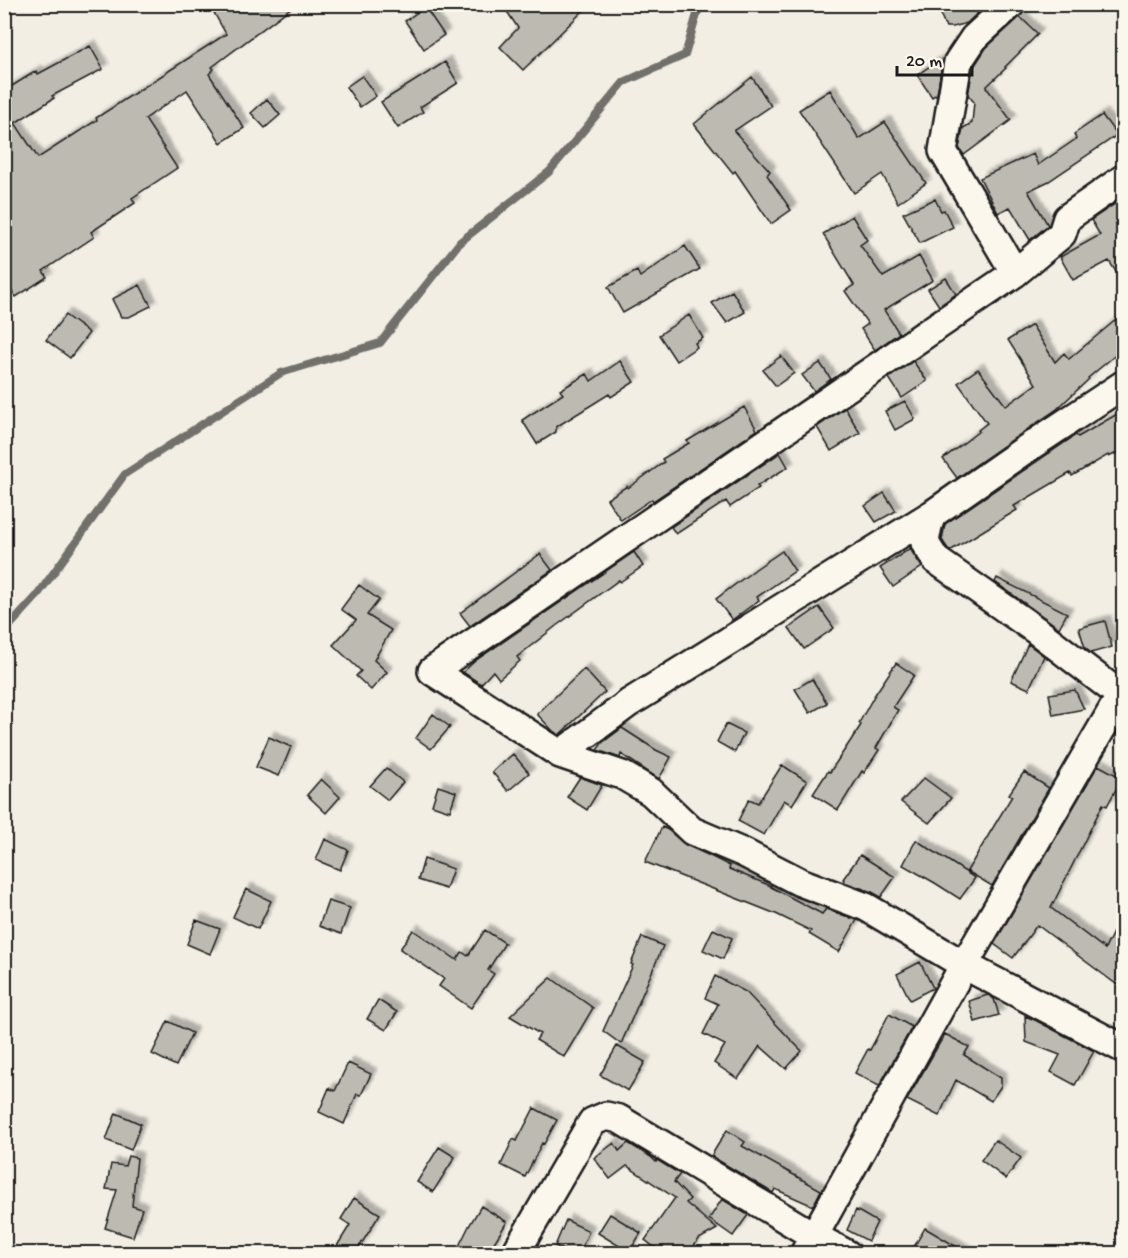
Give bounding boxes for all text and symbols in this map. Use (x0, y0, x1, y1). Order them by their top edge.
scale bar (897, 39, 972, 77)
text: 20 m (906, 52, 942, 73)

